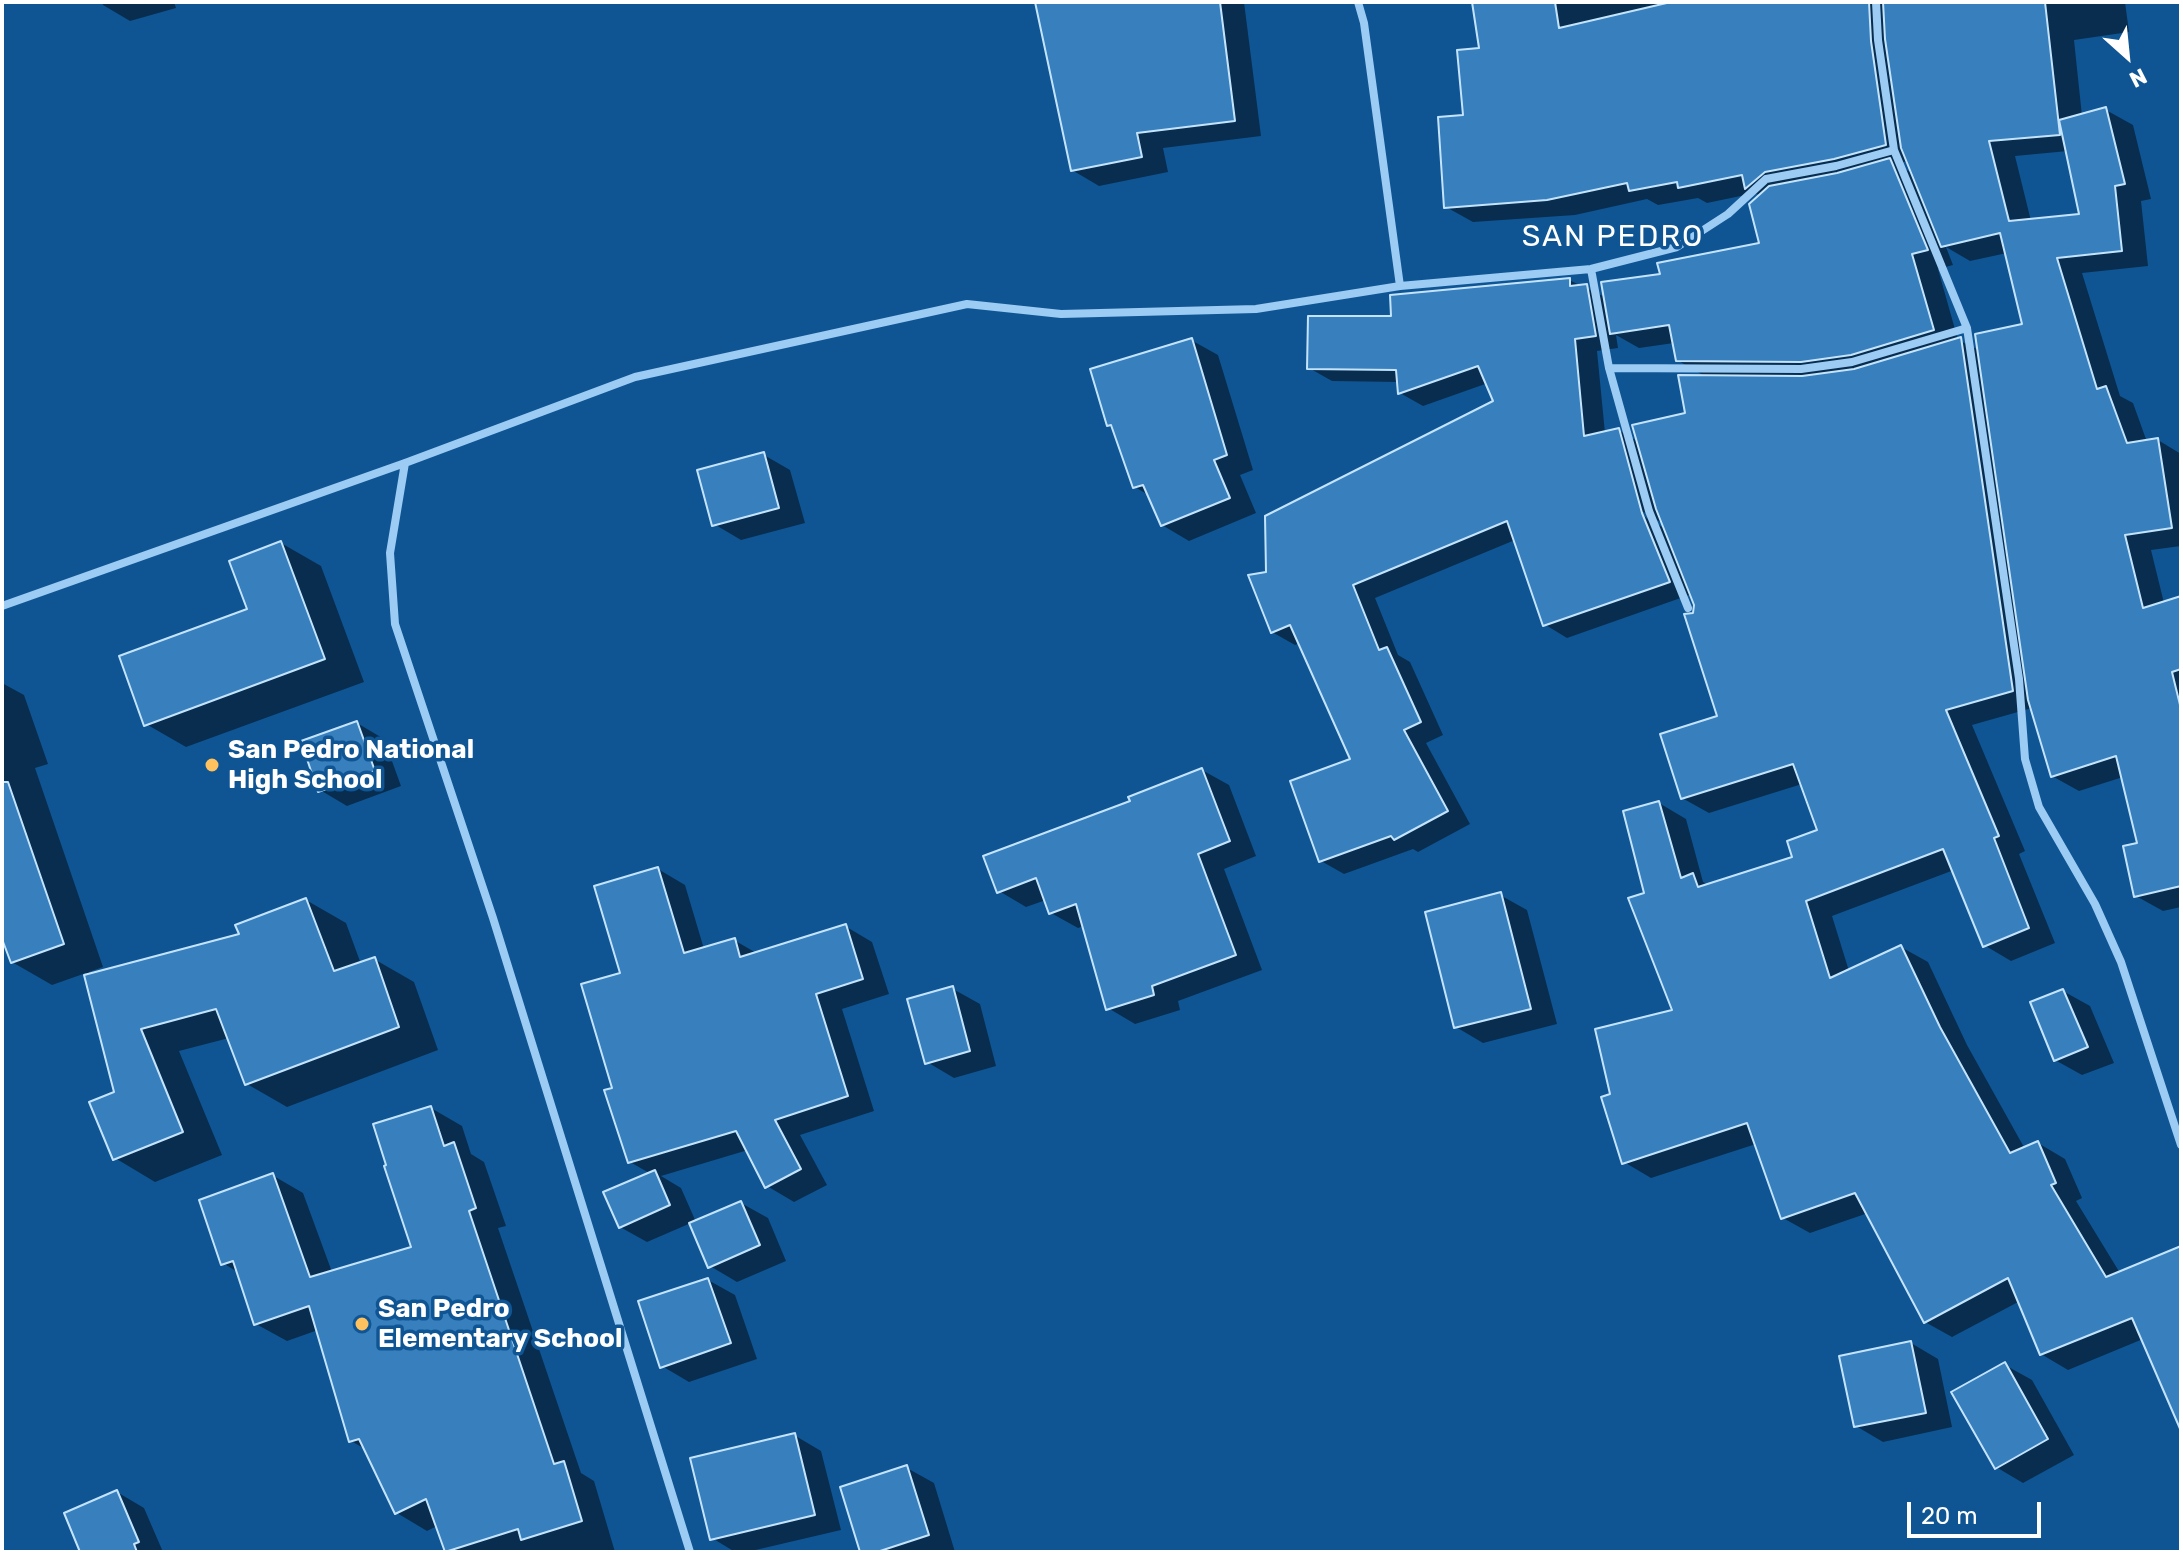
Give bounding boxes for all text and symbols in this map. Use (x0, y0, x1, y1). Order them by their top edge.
north arrow (2087, 16, 2167, 96)
text: N (2125, 62, 2151, 93)
district label: SAN PEDRO (1522, 219, 1704, 255)
place label: San Pedro National High School (228, 734, 474, 796)
marker: San Pedro National High School (203, 756, 221, 774)
place label: San Pedro Elementary School (378, 1293, 622, 1354)
marker: San Pedro Elementary School (353, 1315, 371, 1333)
scale bar (1911, 1486, 2045, 1536)
text: 20 m (1921, 1502, 1978, 1530)

